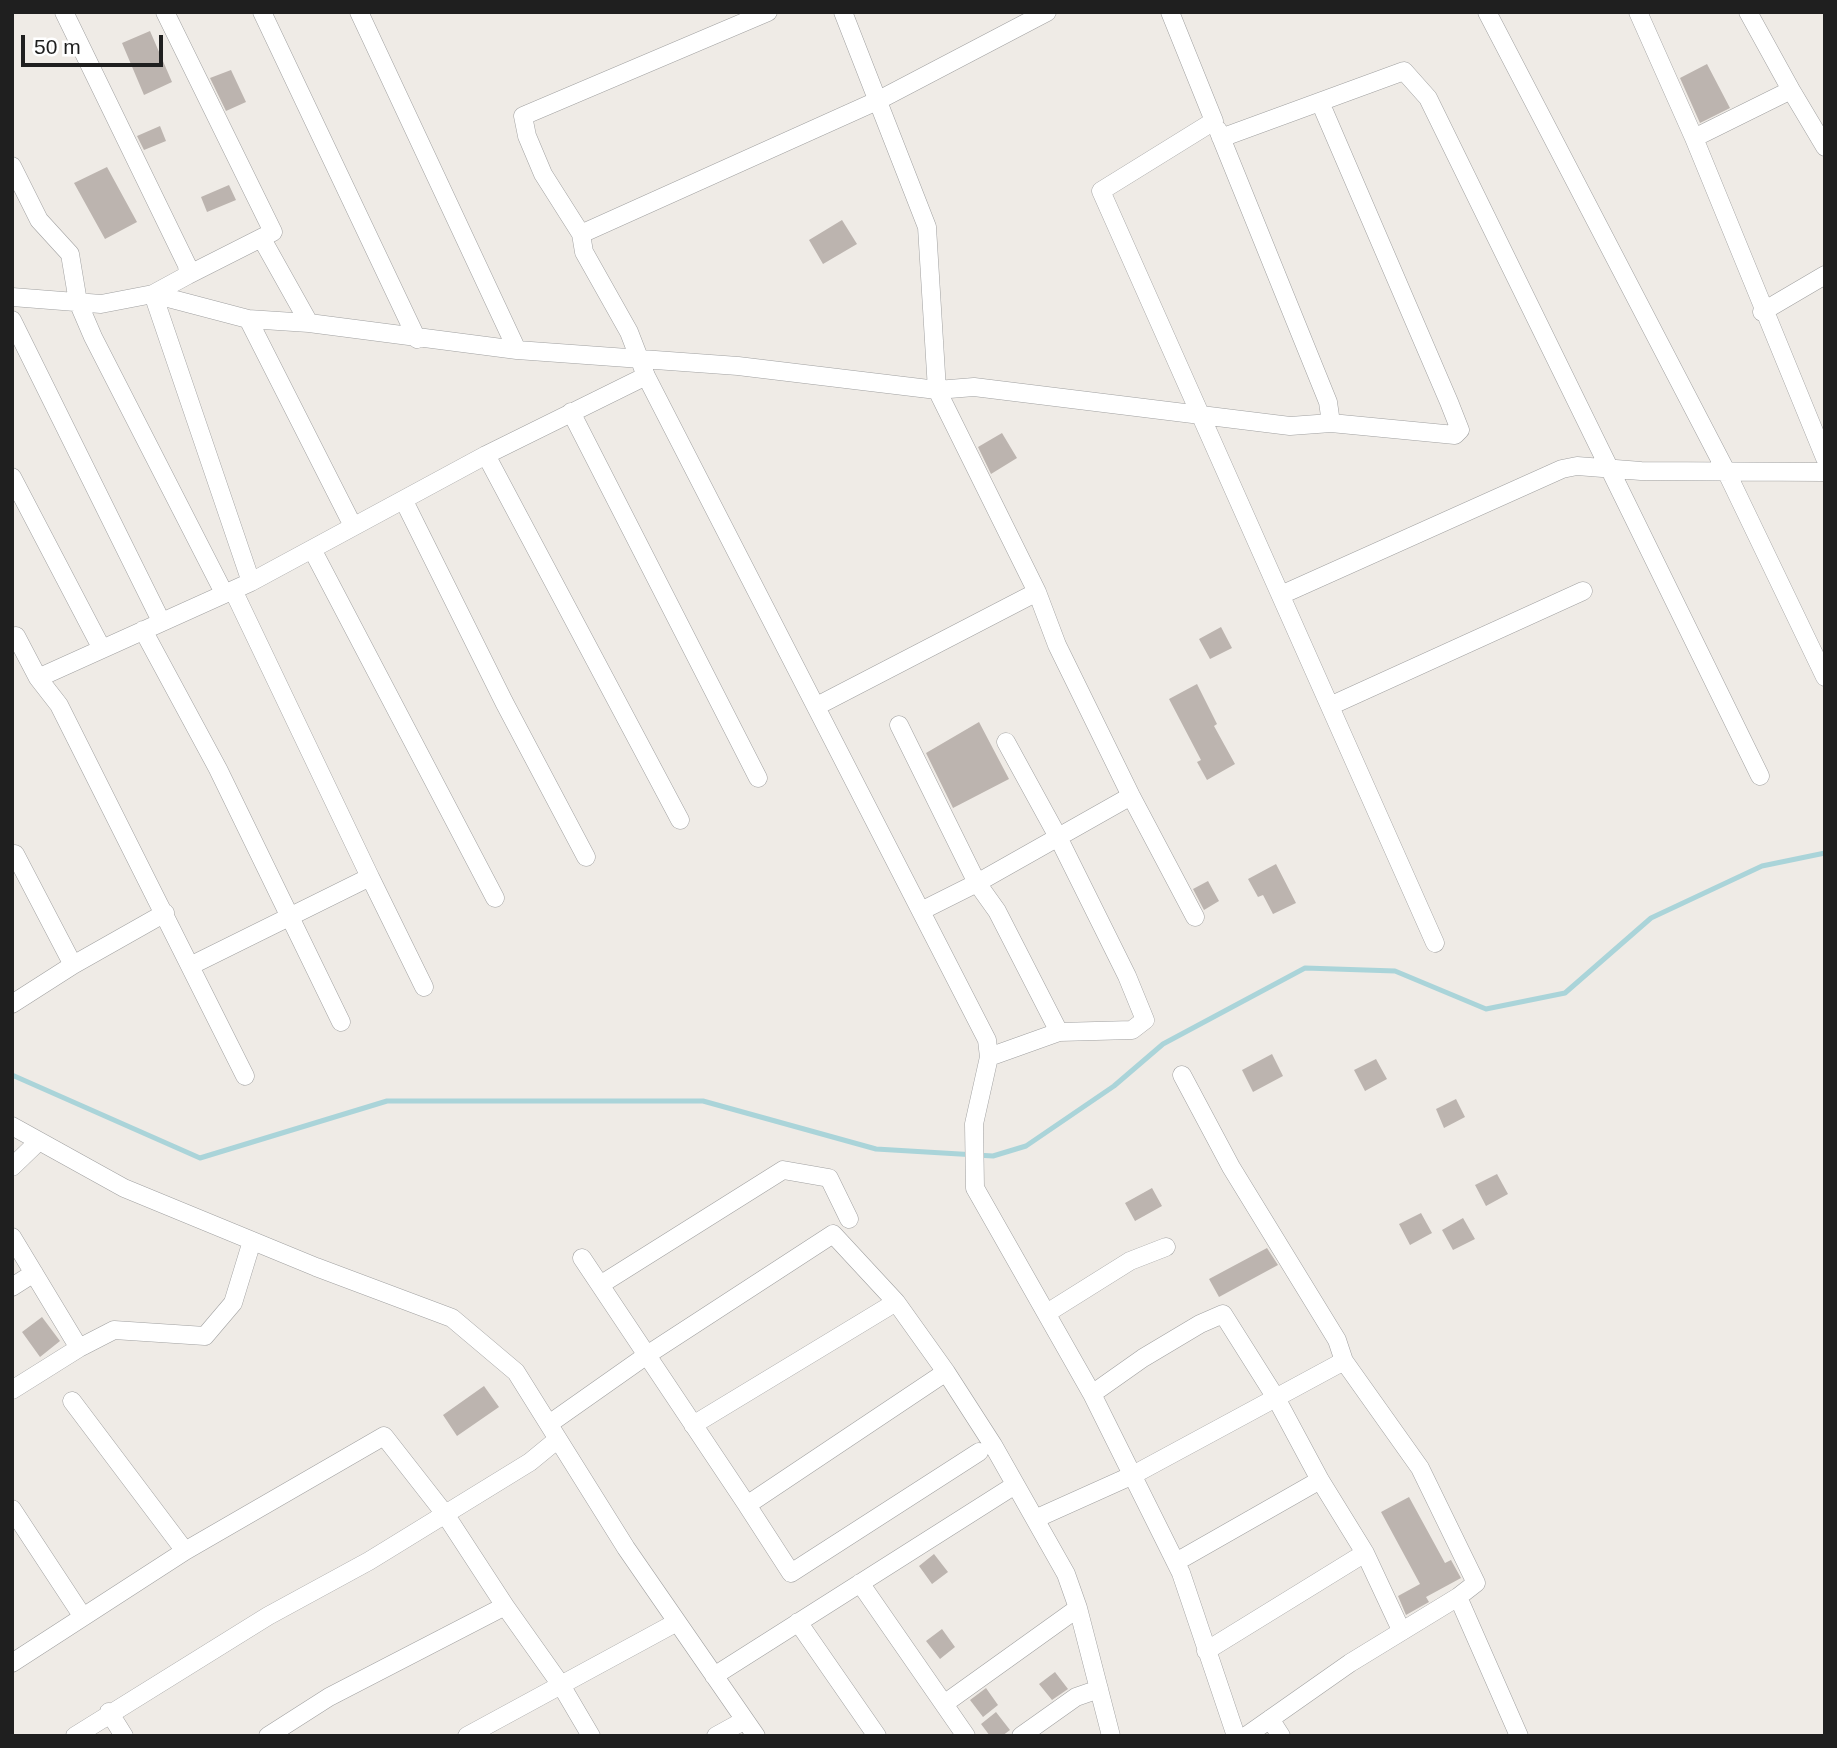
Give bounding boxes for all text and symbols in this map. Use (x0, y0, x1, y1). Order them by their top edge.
scale bar (24, 21, 166, 65)
text: 50 m (34, 35, 81, 58)

